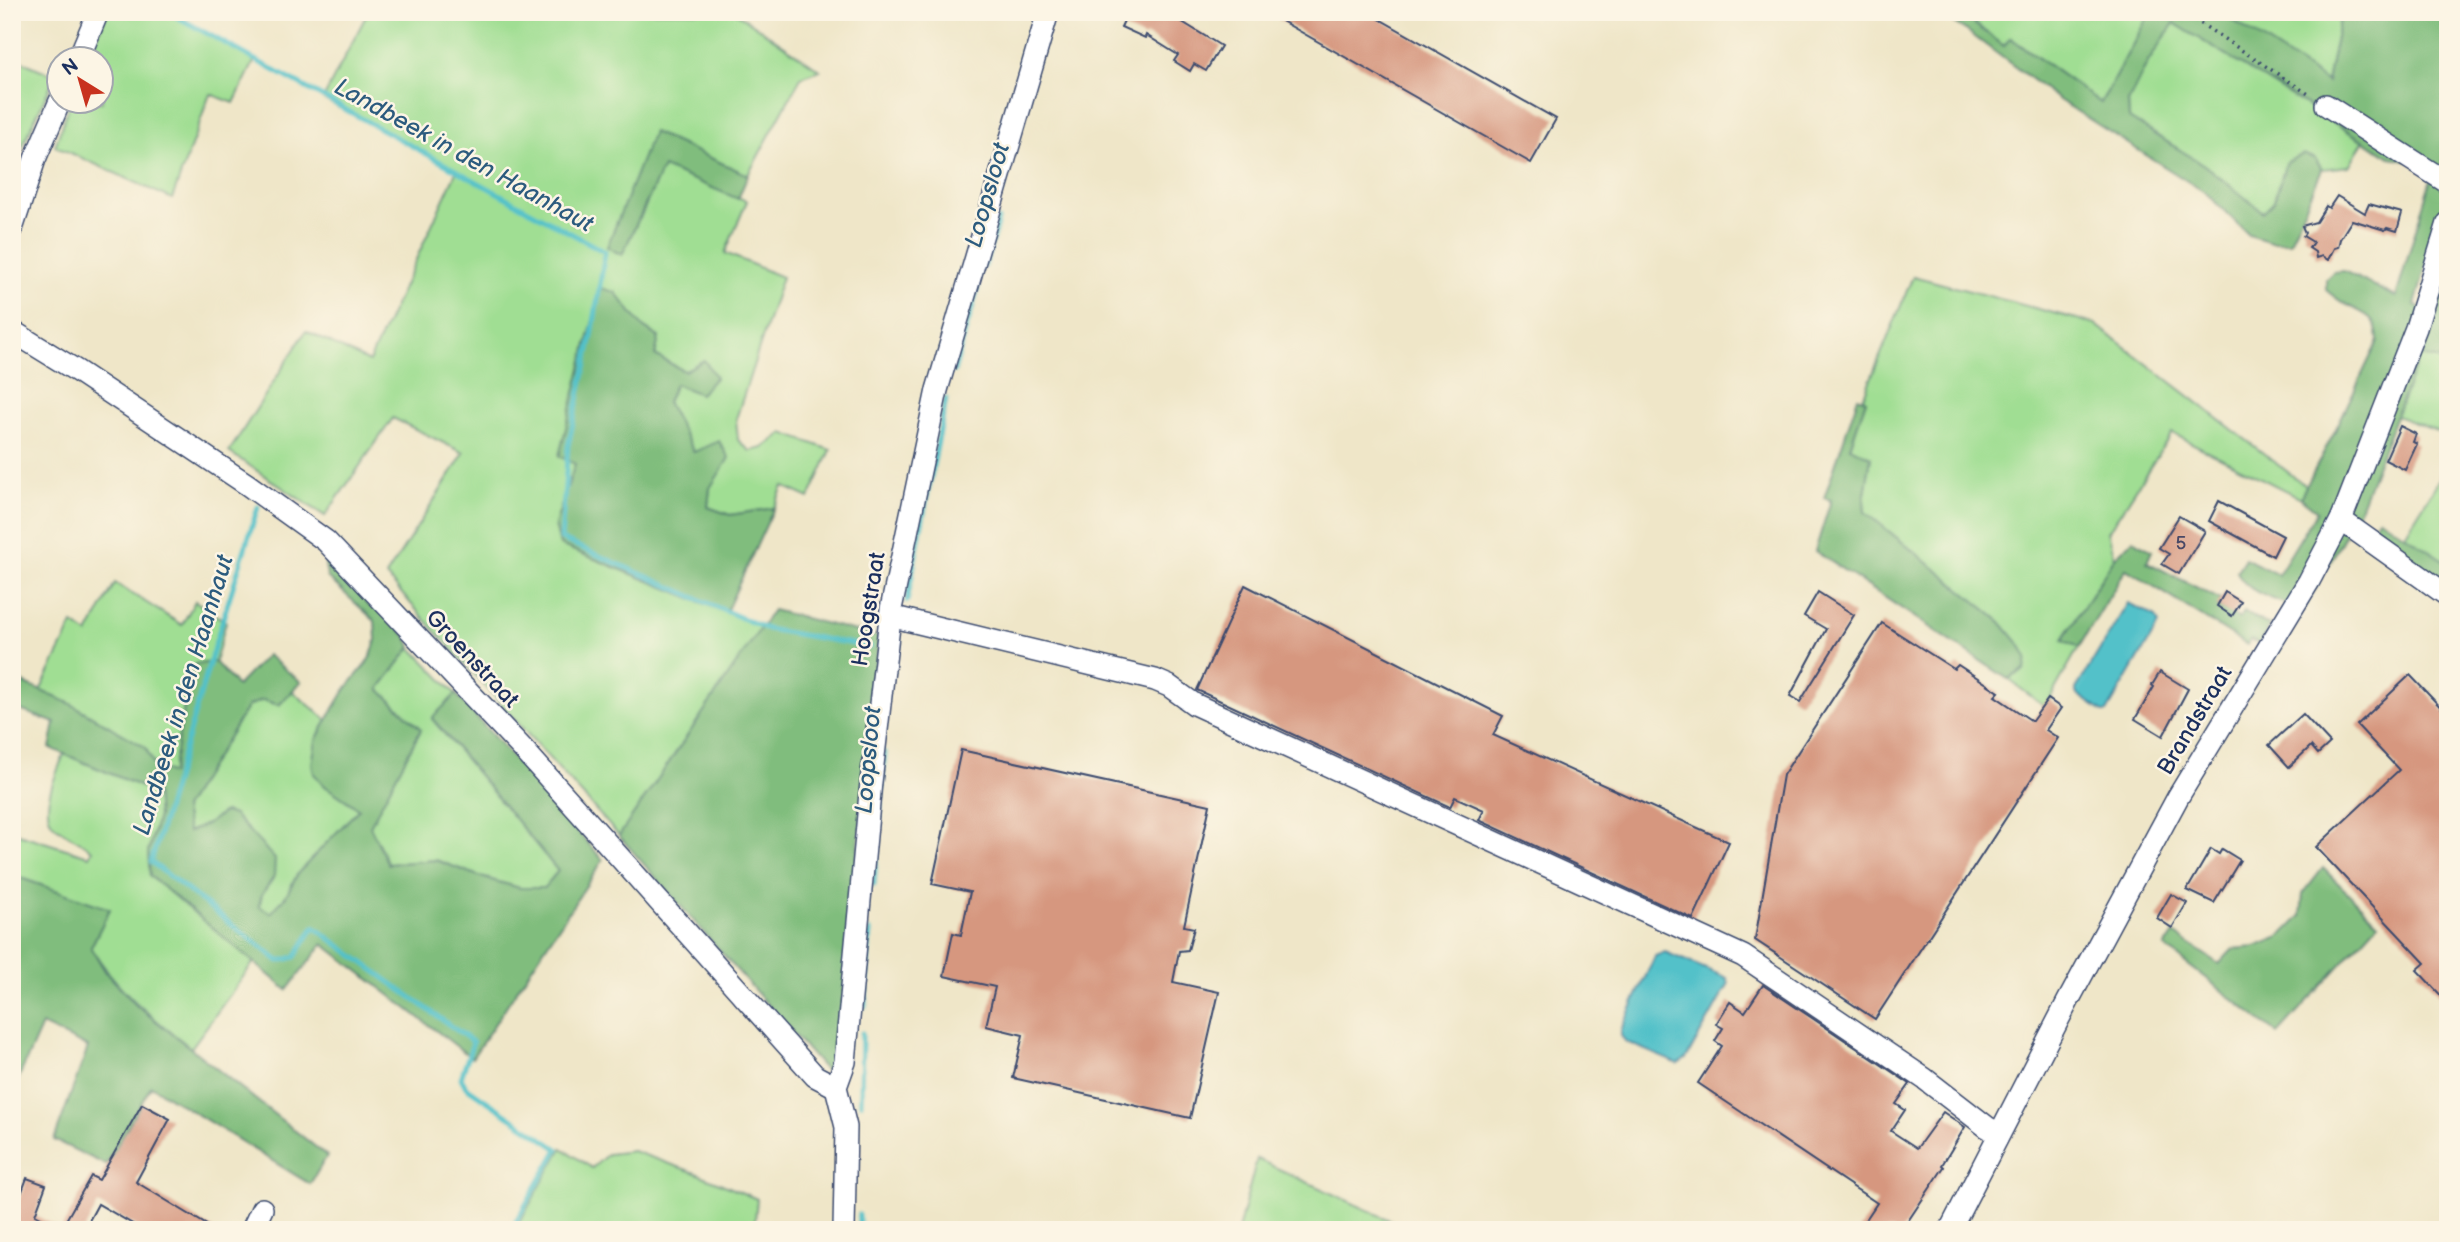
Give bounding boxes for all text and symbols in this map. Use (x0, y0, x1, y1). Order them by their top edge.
north arrow (46, 46, 116, 116)
text: N (58, 54, 83, 81)
water label: Landbeek in den Haanhaut (329, 72, 599, 239)
water label: Loopsloot (959, 139, 1016, 251)
house number: 5 (2176, 532, 2187, 555)
street label: Hoogstraat (846, 550, 892, 668)
water label: Landbeek in den Haanhaut (127, 551, 240, 839)
street label: Groenstraat (420, 604, 525, 714)
street label: Brandstraat (2151, 661, 2238, 780)
water label: Loopsloot (849, 705, 888, 815)

